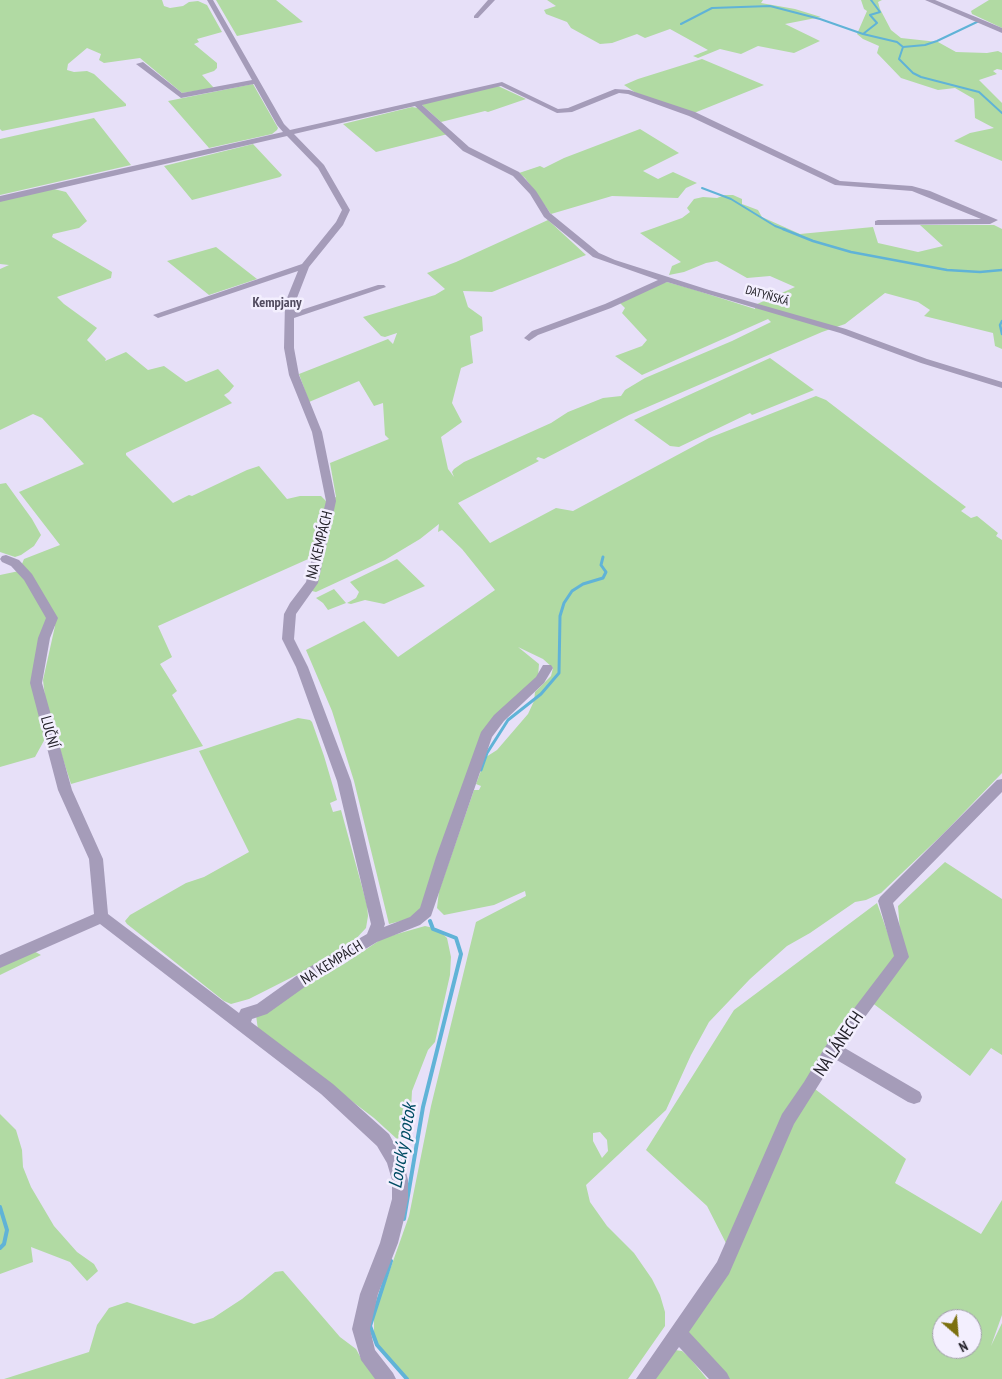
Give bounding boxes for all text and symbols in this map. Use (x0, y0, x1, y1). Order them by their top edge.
street label: DATYŇSKÁ (744, 283, 790, 309)
district label: Kempjany (252, 295, 302, 311)
street label: NA KEMPÁCH (303, 509, 337, 581)
street label: LUČNÍ (36, 714, 62, 750)
street label: NA KEMPÁCH (298, 937, 366, 989)
street label: NA LÁNECH (810, 1008, 868, 1080)
water label: Loucký potok (384, 1102, 422, 1190)
north arrow (932, 1309, 982, 1359)
text: N (956, 1337, 971, 1356)

